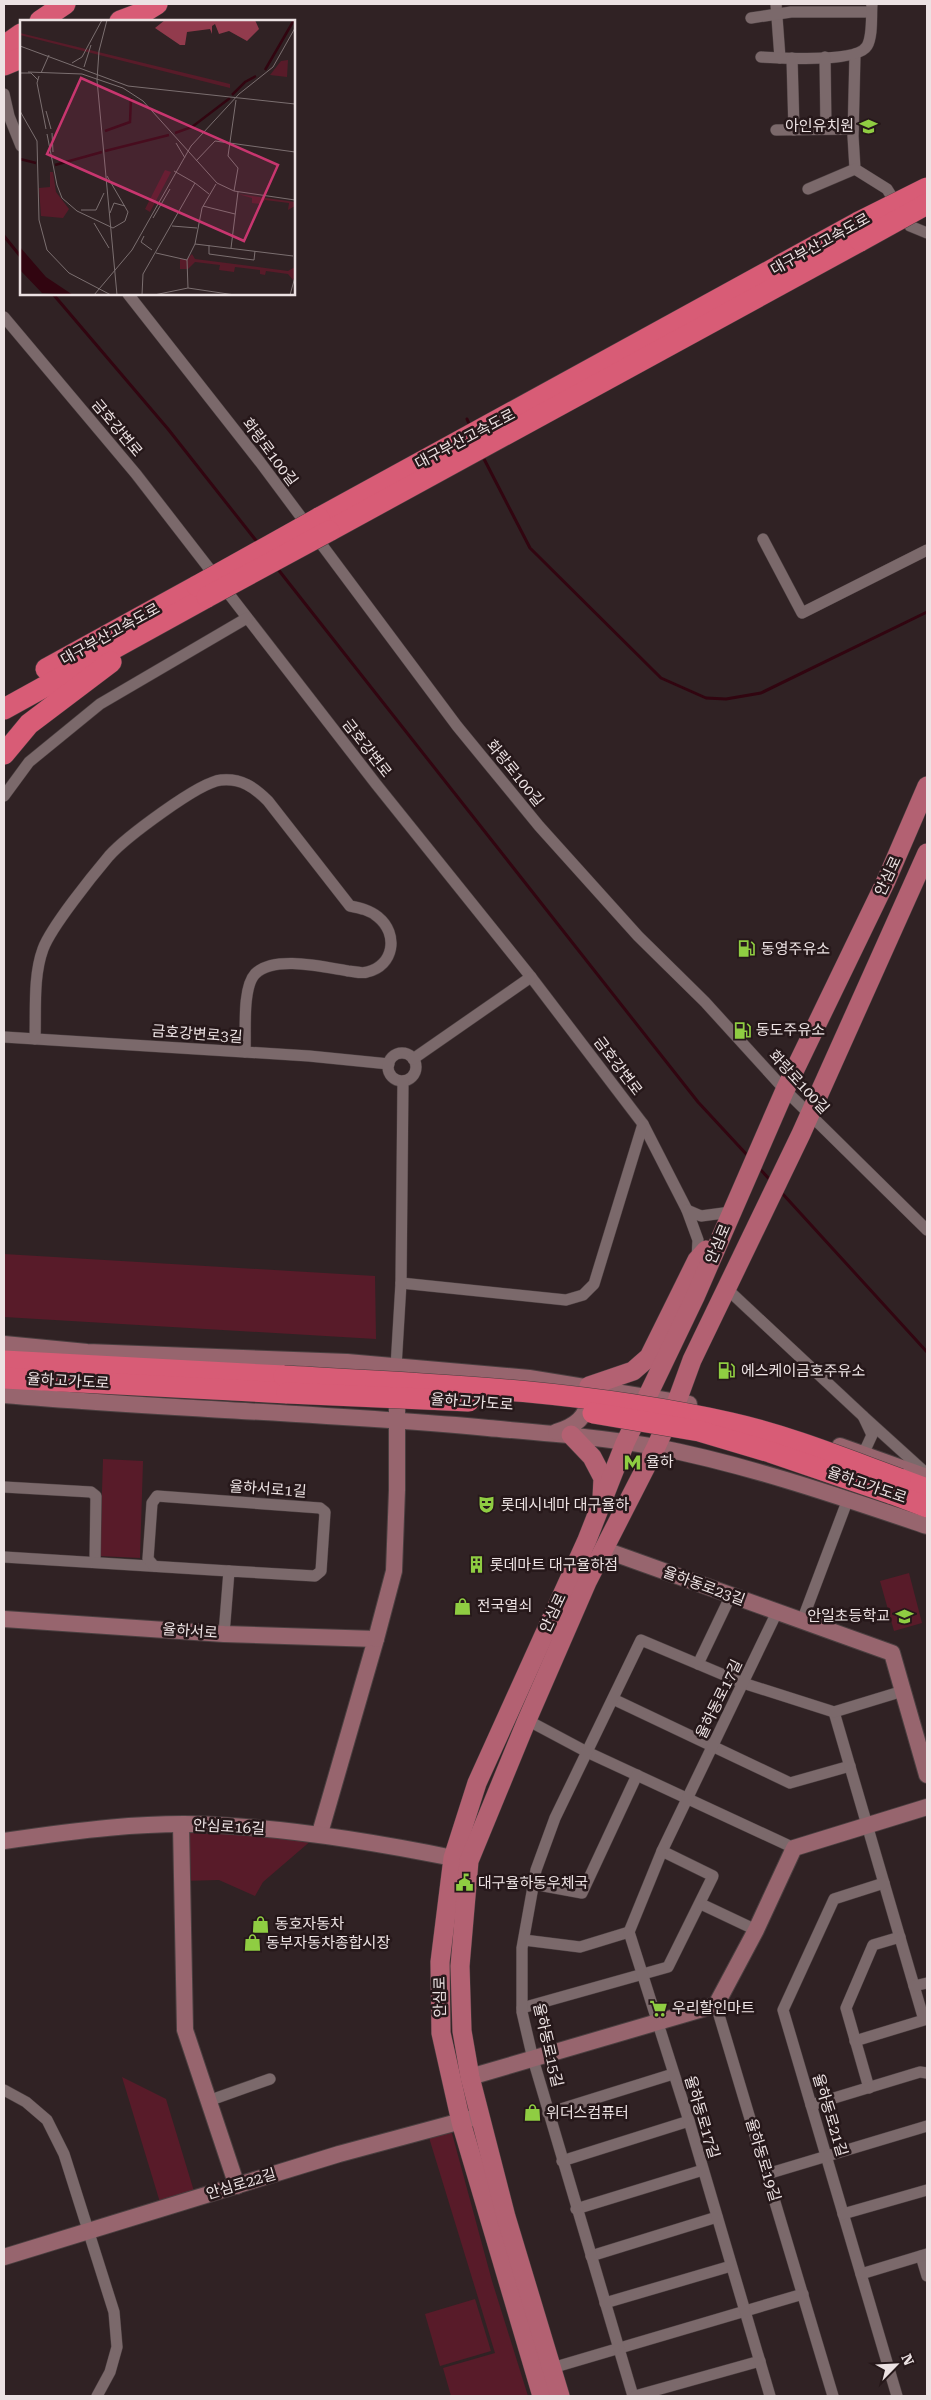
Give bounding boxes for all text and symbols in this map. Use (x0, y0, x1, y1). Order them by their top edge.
inset map (20, 20, 295, 295)
school or university icon: 아인유치원 (858, 116, 878, 136)
place label: 아인유치원 (785, 117, 854, 135)
street label: 대구부산고속도로 (767, 209, 873, 279)
street label: 금호강변로 (88, 396, 146, 460)
street label: 대구부산고속도로 (412, 405, 518, 473)
street label: 화랑로100길 (239, 414, 301, 490)
street label: 대구부산고속도로 (57, 599, 163, 669)
street label: 금호강변로 (339, 715, 395, 781)
street label: 화랑로100길 (483, 736, 547, 810)
street label: 안심로 (871, 853, 905, 899)
fuel station icon: 동영주유소 (737, 939, 757, 959)
place label: 동영주유소 (761, 940, 830, 958)
fuel station icon: 동도주유소 (732, 1020, 752, 1040)
place label: 동도주유소 (756, 1021, 825, 1039)
street label: 금호강변로3길 (151, 1022, 243, 1046)
street label: 금호강변로 (590, 1033, 646, 1099)
street label: 화랑로100길 (765, 1046, 833, 1118)
street label: 안심로 (702, 1221, 734, 1267)
fuel station icon: 에스케이금호주유소 (717, 1361, 737, 1381)
place label: 에스케이금호주유소 (741, 1362, 865, 1380)
street label: 율하고가도로 (26, 1370, 110, 1392)
street label: 율하고가도로 (430, 1390, 514, 1414)
metro station icon: 율하 (622, 1452, 642, 1472)
place label: 율하 (646, 1453, 674, 1471)
street label: 율하고가도로 (825, 1463, 909, 1507)
street label: 율하서로1길 (229, 1477, 307, 1501)
theatre icon: 롯데시네마 대구율하 (477, 1495, 497, 1515)
place label: 롯데시네마 대구율하 (501, 1496, 629, 1514)
building icon: 롯데마트 대구율하점 (466, 1555, 486, 1575)
place label: 롯데마트 대구율하점 (490, 1556, 618, 1574)
street label: 율하동로23길 (661, 1563, 747, 1609)
street label: 안심로 (536, 1590, 570, 1636)
shop icon: 전국열쇠 (453, 1596, 473, 1616)
place label: 전국열쇠 (477, 1597, 532, 1615)
school or university icon: 안일초등학교 (894, 1606, 914, 1626)
place label: 안일초등학교 (807, 1607, 890, 1625)
street label: 율하서로 (162, 1620, 218, 1642)
street label: 율하동로17길 (692, 1656, 746, 1742)
street label: 안심로16길 (193, 1816, 265, 1838)
public building icon: 대구율하동우체국 (454, 1873, 474, 1893)
place label: 대구율하동우체국 (478, 1874, 588, 1892)
shop icon: 동호자동차 (251, 1914, 271, 1934)
place label: 동호자동차 (275, 1915, 344, 1933)
shop icon: 동부자동차종합시장 (242, 1933, 262, 1953)
place label: 동부자동차종합시장 (266, 1934, 390, 1952)
street label: 안심로 (431, 1976, 449, 2018)
supermarket icon: 우리할인마트 (648, 1998, 668, 2018)
place label: 우리할인마트 (672, 1999, 755, 2017)
street label: 율하동로15길 (530, 2001, 566, 2089)
street label: 율하동로21길 (809, 2071, 851, 2159)
street label: 율하동로17길 (681, 2073, 723, 2161)
shop icon: 위더스컴퓨터 (522, 2103, 542, 2123)
place label: 위더스컴퓨터 (546, 2104, 629, 2122)
street label: 율하동로19길 (742, 2116, 784, 2204)
street label: 안심로22길 (204, 2165, 278, 2203)
north arrow (871, 2340, 921, 2390)
text: N (898, 2352, 917, 2368)

